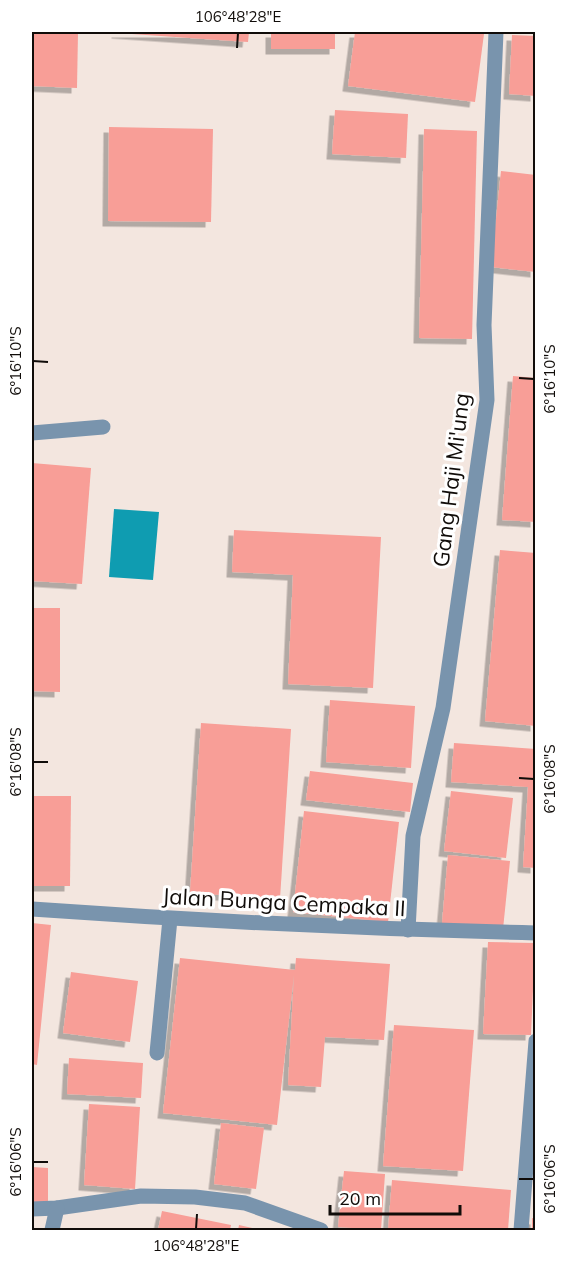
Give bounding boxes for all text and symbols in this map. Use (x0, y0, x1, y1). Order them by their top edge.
text: 106°48'28"E (195, 7, 281, 26)
text: 6°16'10"S (6, 326, 25, 396)
text: 6°16'10"S (540, 344, 559, 414)
street label: Gang Haji Mi'ung (426, 391, 476, 569)
text: 6°16'08"S (6, 727, 25, 797)
text: 6°16'08"S (540, 744, 559, 814)
street label: Jalan Bunga Cempaka II (162, 882, 406, 922)
text: 6°16'06"S (6, 1127, 25, 1197)
text: 6°16'06"S (540, 1144, 559, 1214)
scale bar (330, 1178, 460, 1216)
text: 20 m (339, 1187, 381, 1210)
text: 106°48'28"E (153, 1236, 239, 1255)

